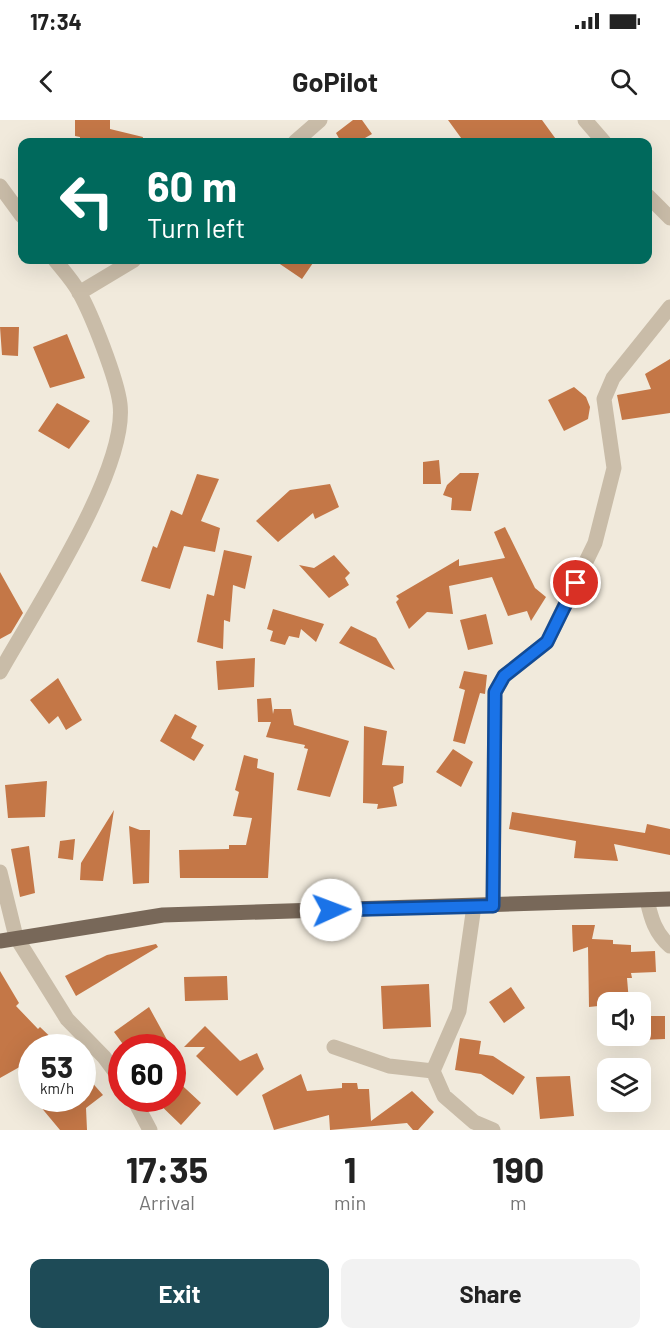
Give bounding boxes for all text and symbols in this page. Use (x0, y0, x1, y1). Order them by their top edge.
text: 17:34 (30, 8, 82, 34)
icon: back (30, 65, 63, 98)
text: GoPilot (292, 65, 378, 97)
icon: search (607, 65, 640, 98)
text: 60 m (147, 160, 237, 210)
icon: left (48, 162, 126, 240)
text: Turn left (147, 211, 245, 243)
pin (550, 557, 601, 608)
icon: arrive (559, 566, 592, 599)
position arrow (299, 878, 363, 942)
map controls (597, 992, 651, 1112)
button: sound (597, 992, 651, 1046)
speed limit sign: 60 (108, 1034, 186, 1112)
text: 53 (41, 1048, 73, 1084)
button: layers (597, 1058, 651, 1112)
text: km/h (40, 1079, 74, 1097)
text: 17:35 (126, 1147, 208, 1190)
text: 1 (344, 1147, 356, 1190)
text: 190 (492, 1147, 544, 1190)
text: Arrival (139, 1190, 195, 1214)
text: min (334, 1190, 366, 1214)
text: m (510, 1190, 526, 1214)
button: Exit (30, 1259, 329, 1328)
button: Share (341, 1259, 640, 1328)

